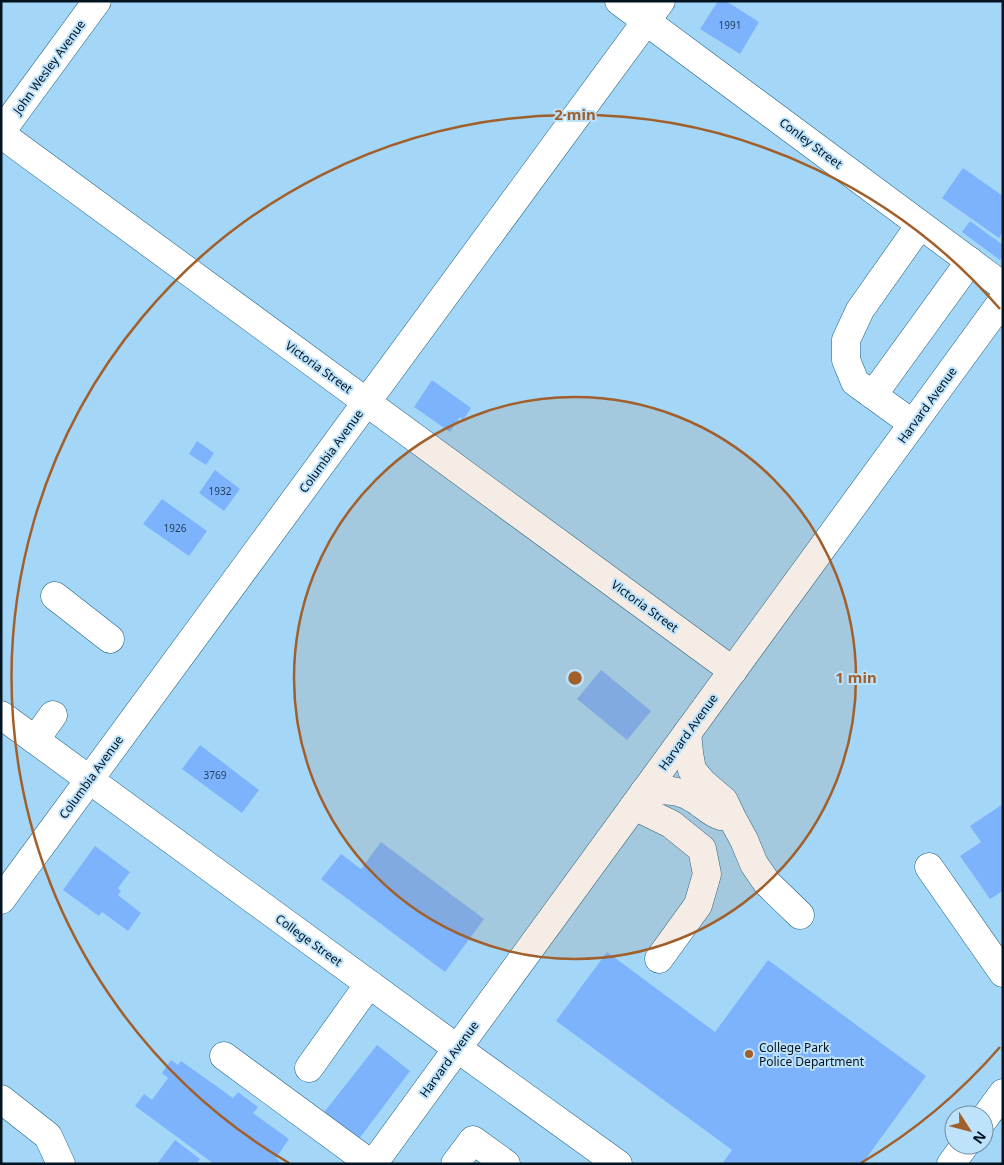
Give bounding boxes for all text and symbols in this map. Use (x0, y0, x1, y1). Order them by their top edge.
street label: John Wesley Avenue (8, 16, 89, 118)
house number: 1991 (719, 18, 741, 32)
text: 2 min (554, 104, 596, 124)
street label: Conley Street (776, 114, 846, 173)
street label: Victoria Street (282, 337, 357, 398)
street label: Harvard Avenue (893, 363, 961, 447)
street label: Columbia Avenue (295, 406, 367, 496)
house number: 1932 (209, 484, 232, 498)
house number: 1926 (164, 521, 187, 535)
street label: Victoria Street (608, 576, 683, 637)
text: 1 min (835, 667, 877, 687)
centre of rings (566, 669, 584, 687)
street label: Harvard Avenue (654, 690, 722, 774)
street label: Columbia Avenue (55, 732, 127, 822)
house number: 3769 (204, 768, 227, 782)
street label: College Street (272, 910, 346, 970)
street label: Harvard Avenue (415, 1017, 483, 1101)
place label: College Park Police Department (759, 1039, 865, 1070)
marker: College Park Police Department (743, 1048, 755, 1060)
north arrow (944, 1105, 994, 1155)
text: N (969, 1128, 991, 1148)

